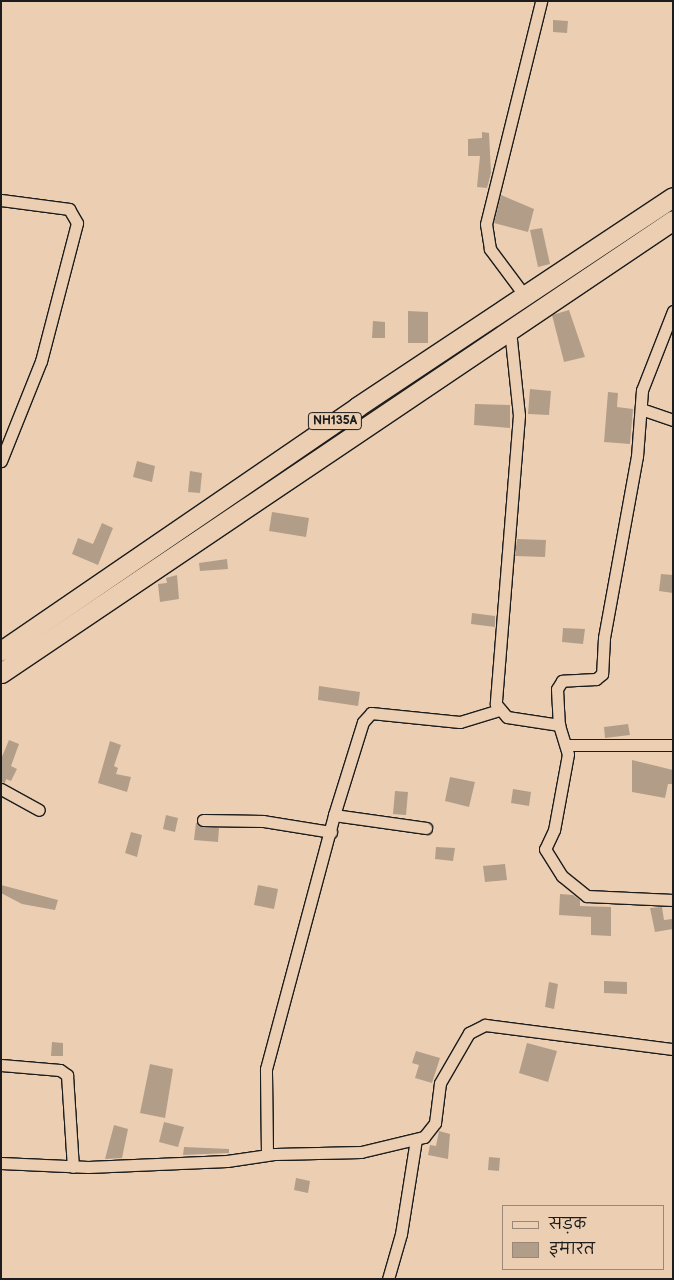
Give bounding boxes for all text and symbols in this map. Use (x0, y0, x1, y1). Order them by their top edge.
road number: NH135A (308, 412, 362, 431)
legend (502, 1205, 664, 1270)
text: सड़क (549, 1215, 586, 1234)
text: इमारत (549, 1240, 595, 1259)

